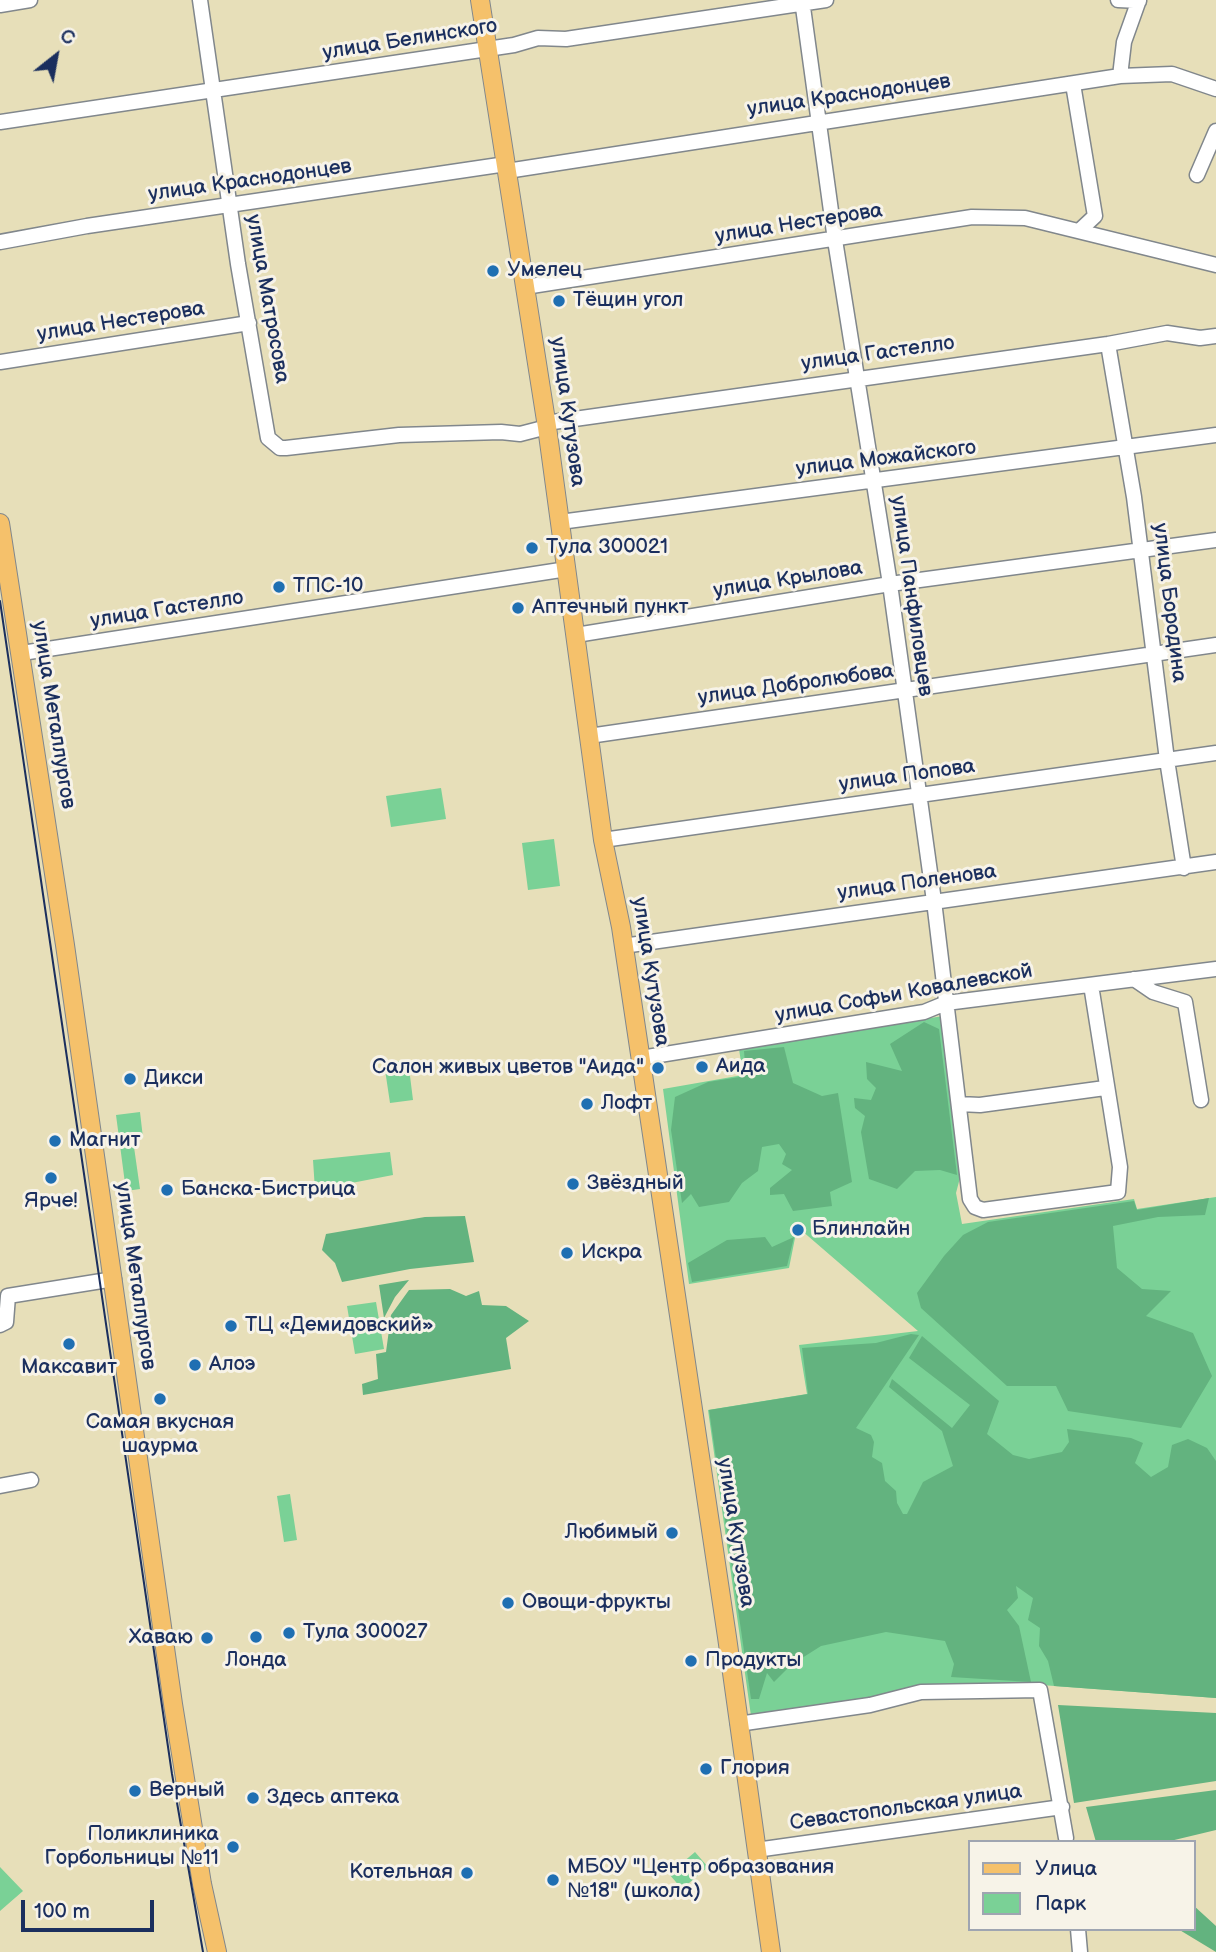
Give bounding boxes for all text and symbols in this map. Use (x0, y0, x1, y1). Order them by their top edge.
street label: улица Белинского (321, 14, 499, 66)
north arrow (21, 21, 91, 91)
text: С (55, 24, 79, 51)
street label: улица Краснодонцев (746, 69, 952, 123)
street label: улица Краснодонцев (147, 154, 353, 208)
street label: улица Нестерова (714, 198, 884, 250)
street label: улица Матросова (240, 213, 294, 385)
place label: Умелец (507, 258, 582, 284)
marker: Умелец (485, 263, 501, 279)
place label: Тёщин угол (573, 288, 683, 314)
marker: Тёщин угол (551, 293, 567, 309)
street label: улица Нестерова (36, 296, 206, 348)
street label: улица Гастелло (800, 331, 956, 377)
street label: улица Кутузова (544, 336, 590, 488)
street label: улица Можайского (794, 435, 978, 483)
street label: улица Панфиловцев (884, 494, 938, 698)
street label: улица Бородина (1147, 522, 1191, 684)
place label: Тула 300021 (546, 535, 668, 561)
marker: Тула 300021 (524, 540, 540, 556)
street label: улица Крылова (712, 556, 864, 604)
place label: ТПС-10 (293, 574, 363, 600)
marker: ТПС-10 (271, 579, 287, 595)
street label: улица Гастелло (89, 585, 245, 635)
place label: Аптечный пункт (532, 595, 689, 621)
marker: Аптечный пункт (510, 600, 526, 616)
street label: улица Металлургов (26, 619, 80, 811)
street label: улица Добролюбова (697, 659, 895, 711)
street label: улица Попова (837, 754, 977, 798)
street label: улица Поленова (836, 859, 998, 907)
street label: улица Кутузова (626, 896, 674, 1048)
street label: улица Софьи Ковалевской (773, 959, 1035, 1029)
place label: Аида (716, 1054, 766, 1080)
place label: Салон живых цветов "Аида" (372, 1055, 644, 1081)
marker: Аида (694, 1059, 710, 1075)
marker: Салон живых цветов "Аида" (650, 1060, 666, 1076)
place label: Дикси (144, 1066, 203, 1092)
marker: Дикси (122, 1071, 138, 1087)
place label: Лофт (601, 1091, 652, 1117)
marker: Лофт (579, 1096, 595, 1112)
place label: Магнит (69, 1128, 141, 1154)
marker: Магнит (47, 1133, 63, 1149)
marker: Ярче! (43, 1170, 59, 1186)
place label: Звёздный (587, 1171, 684, 1197)
marker: Звёздный (565, 1176, 581, 1192)
place label: Банска-Бистрица (181, 1177, 356, 1203)
street label: улица Металлургов (109, 1180, 161, 1372)
marker: Банска-Бистрица (159, 1182, 175, 1198)
place label: Ярче! (24, 1189, 78, 1215)
place label: Блинлайн (812, 1217, 910, 1243)
marker: Блинлайн (790, 1222, 806, 1238)
place label: Искра (581, 1240, 642, 1266)
marker: Искра (559, 1245, 575, 1261)
place label: ТЦ «Демидовский» (245, 1313, 434, 1339)
marker: ТЦ «Демидовский» (223, 1318, 239, 1334)
marker: Максавит (61, 1336, 77, 1352)
place label: Алоэ (209, 1352, 255, 1378)
place label: Максавит (21, 1355, 117, 1381)
marker: Алоэ (187, 1357, 203, 1373)
marker: Самая вкусная шаурма (152, 1391, 168, 1407)
place label: Самая вкусная шаурма (86, 1410, 234, 1460)
street label: улица Кутузова (711, 1457, 759, 1609)
place label: Любимый (565, 1520, 658, 1546)
marker: Любимый (664, 1525, 680, 1541)
place label: Овощи-фрукты (522, 1590, 671, 1616)
marker: Овощи-фрукты (500, 1595, 516, 1611)
place label: Тула 300027 (303, 1620, 428, 1646)
place label: Хаваю (129, 1625, 193, 1651)
marker: Тула 300027 (281, 1625, 297, 1641)
marker: Лонда (248, 1629, 264, 1645)
marker: Хаваю (199, 1630, 215, 1646)
place label: Лонда (225, 1648, 287, 1674)
place label: Продукты (705, 1648, 801, 1674)
marker: Продукты (683, 1653, 699, 1669)
place label: Глория (720, 1756, 790, 1782)
marker: Глория (698, 1761, 714, 1777)
place label: Верный (149, 1778, 225, 1804)
street label: Севастопольская улица (788, 1779, 1024, 1837)
marker: Верный (127, 1783, 143, 1799)
place label: Здесь аптека (267, 1785, 399, 1811)
marker: Здесь аптека (245, 1790, 261, 1806)
place label: Поликлиника Горбольницы №11 (44, 1822, 219, 1872)
marker: Поликлиника Горбольницы №11 (225, 1839, 241, 1855)
legend (968, 1840, 1195, 1931)
place label: МБОУ "Центр образования №18" (школа) (567, 1855, 834, 1905)
text: Улица (1035, 1856, 1097, 1881)
place label: Котельная (349, 1860, 453, 1886)
marker: Котельная (459, 1865, 475, 1881)
marker: МБОУ "Центр образования №18" (школа) (545, 1872, 561, 1888)
scale bar (24, 1885, 158, 1929)
text: Парк (1035, 1891, 1086, 1916)
text: 100 m (34, 1899, 90, 1924)

